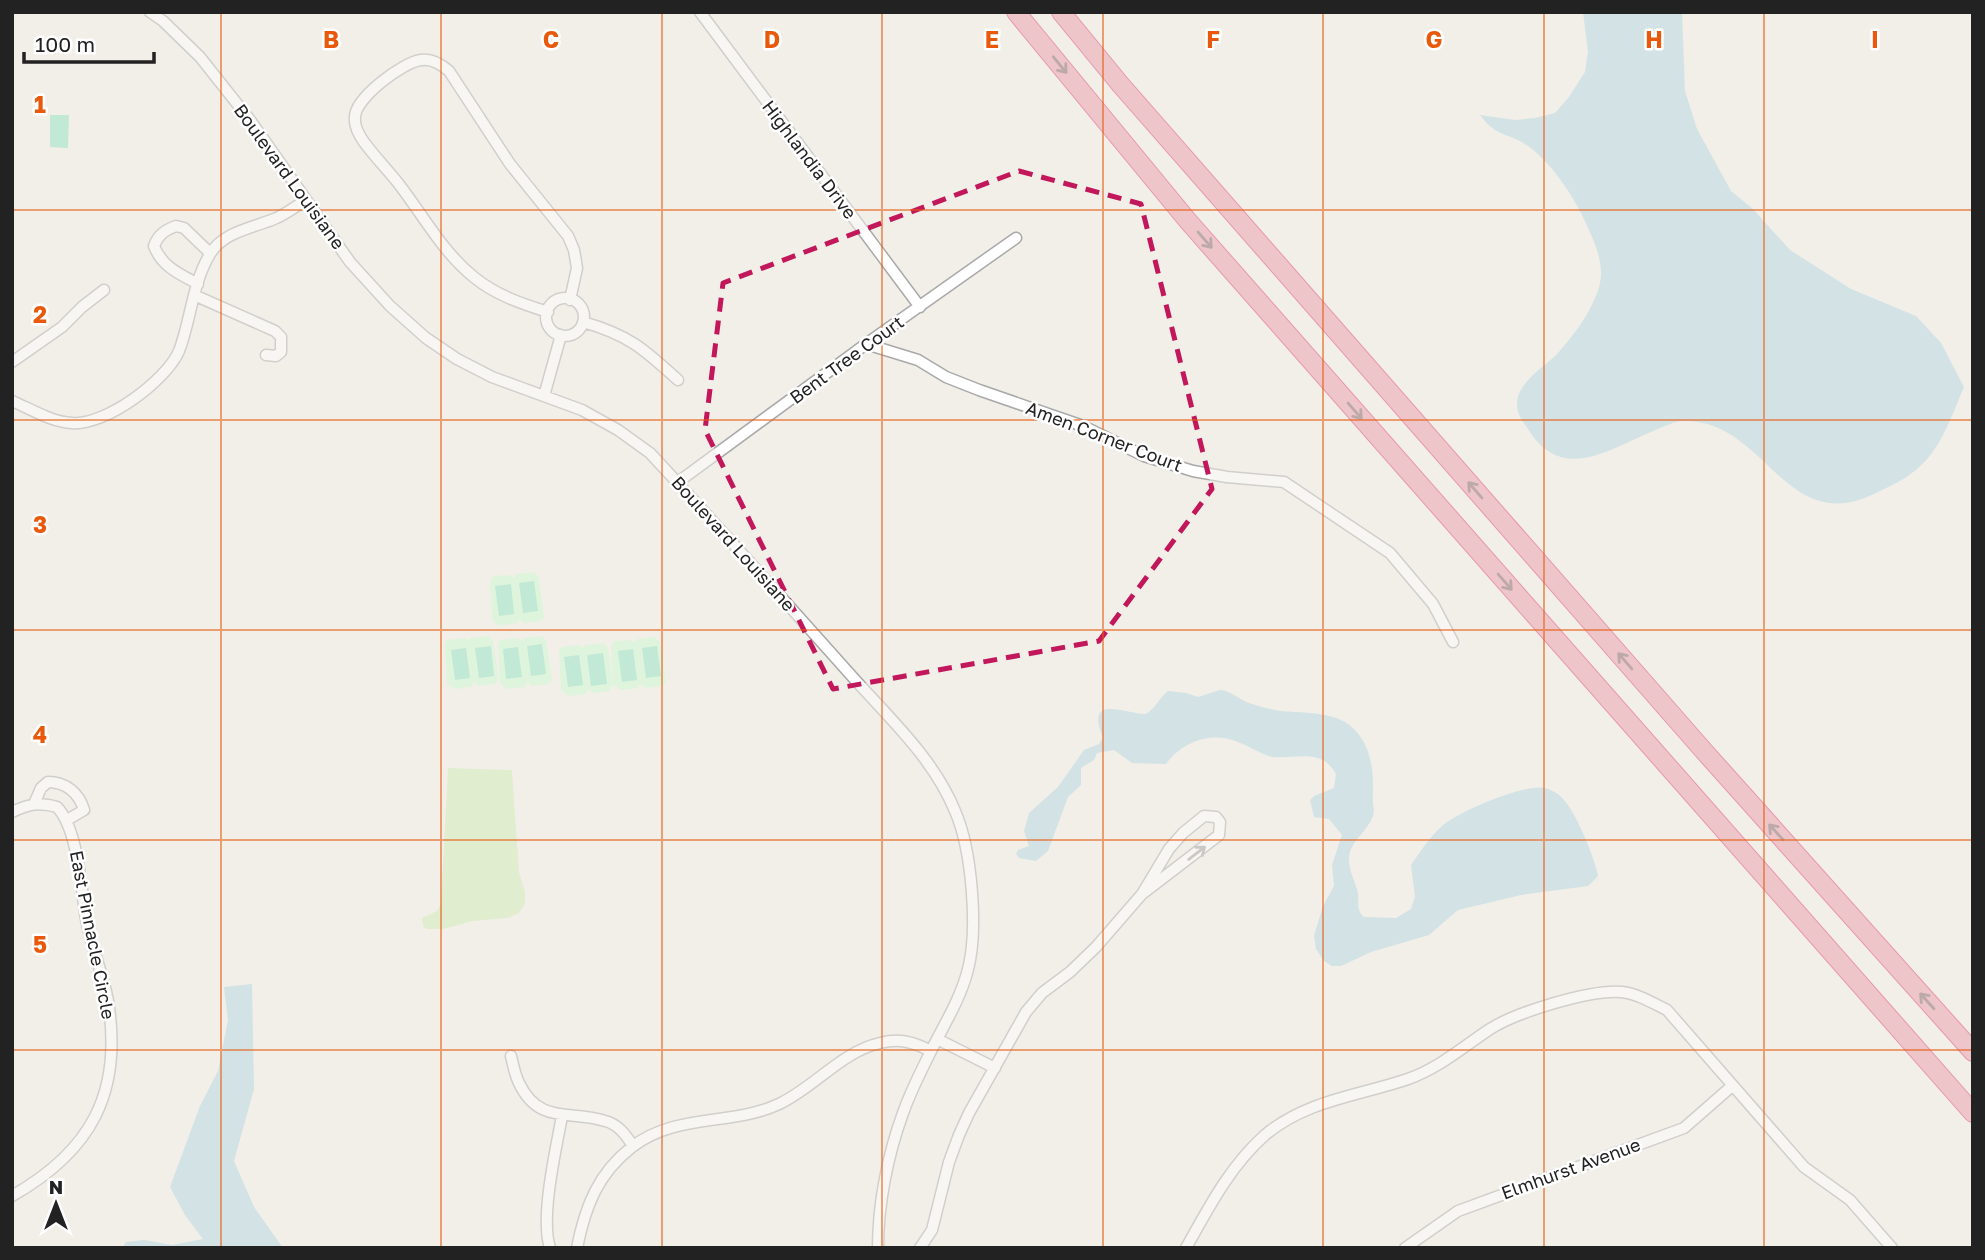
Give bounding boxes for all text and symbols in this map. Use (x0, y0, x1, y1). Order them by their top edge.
scale bar (24, 21, 154, 65)
text: B (323, 25, 339, 53)
text: C (543, 25, 559, 53)
text: D (764, 25, 780, 53)
text: E (985, 25, 999, 53)
text: F (1206, 25, 1220, 53)
text: G (1426, 25, 1442, 53)
text: H (1645, 25, 1663, 53)
text: I (1871, 25, 1879, 53)
text: 100 m (35, 31, 95, 57)
one-way arrow (1052, 55, 1067, 73)
text: 1 (34, 90, 46, 118)
street label: Highlandia Drive (758, 96, 862, 223)
street label: Boulevard Louisiane (230, 99, 350, 253)
one-way arrow (1197, 231, 1213, 249)
text: 2 (33, 300, 47, 328)
street label: Bent Tree Court (785, 311, 908, 408)
street label: Amen Corner Court (1023, 396, 1186, 476)
one-way arrow (1347, 402, 1363, 420)
street label: Boulevard Louisiane (667, 471, 800, 615)
one-way arrow (1467, 481, 1483, 499)
text: 3 (33, 510, 47, 538)
one-way arrow (1497, 573, 1513, 591)
one-way arrow (1617, 653, 1633, 671)
text: 4 (33, 720, 47, 748)
one-way arrow (1768, 823, 1784, 841)
one-way arrow (1187, 845, 1205, 860)
street label: East Pinnacle Circle (66, 849, 120, 1021)
text: 5 (33, 930, 47, 958)
one-way arrow (1919, 993, 1935, 1011)
street label: Elmhurst Avenue (1498, 1133, 1643, 1203)
north arrow (21, 1169, 91, 1239)
text: N (49, 1175, 63, 1198)

